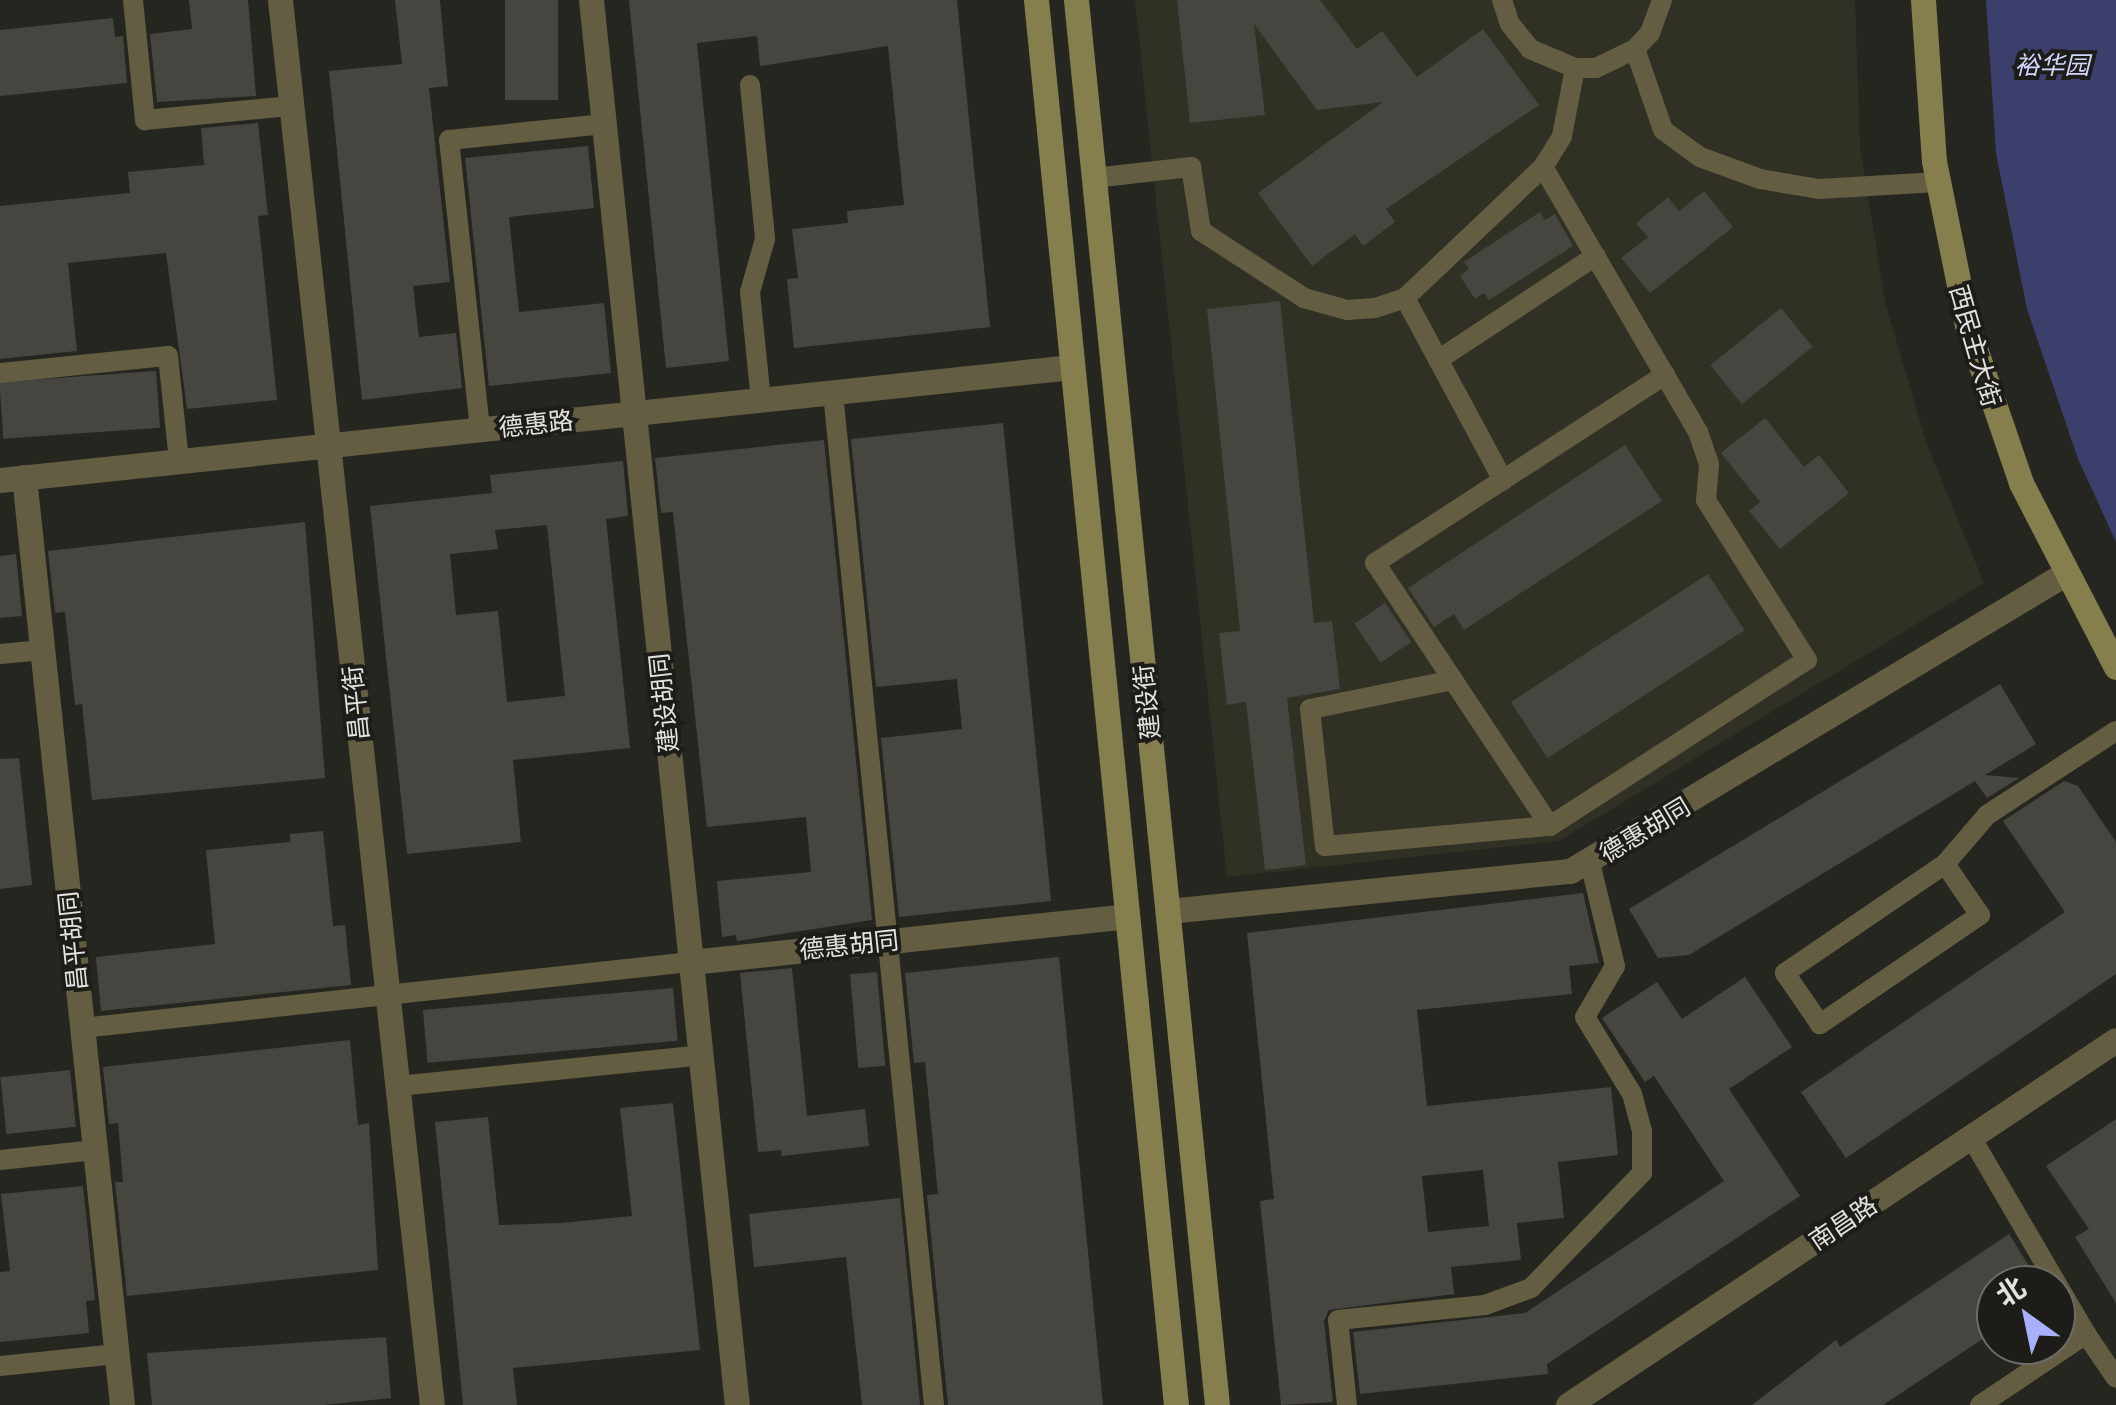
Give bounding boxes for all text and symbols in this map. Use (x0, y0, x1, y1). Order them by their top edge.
park label: 裕华园 (2015, 50, 2089, 80)
street label: 西民主大街 (1943, 282, 2007, 410)
street label: 德惠路 (497, 405, 575, 443)
street label: 建设胡同 (644, 652, 684, 754)
street label: 建设街 (1128, 663, 1166, 741)
street label: 昌平街 (337, 664, 375, 742)
street label: 德惠胡同 (1594, 791, 1696, 869)
street label: 昌平胡同 (53, 890, 93, 992)
street label: 德惠胡同 (798, 925, 900, 965)
street label: 南昌路 (1804, 1190, 1882, 1256)
north arrow (1976, 1265, 2076, 1365)
text: 北 (1989, 1268, 2033, 1315)

